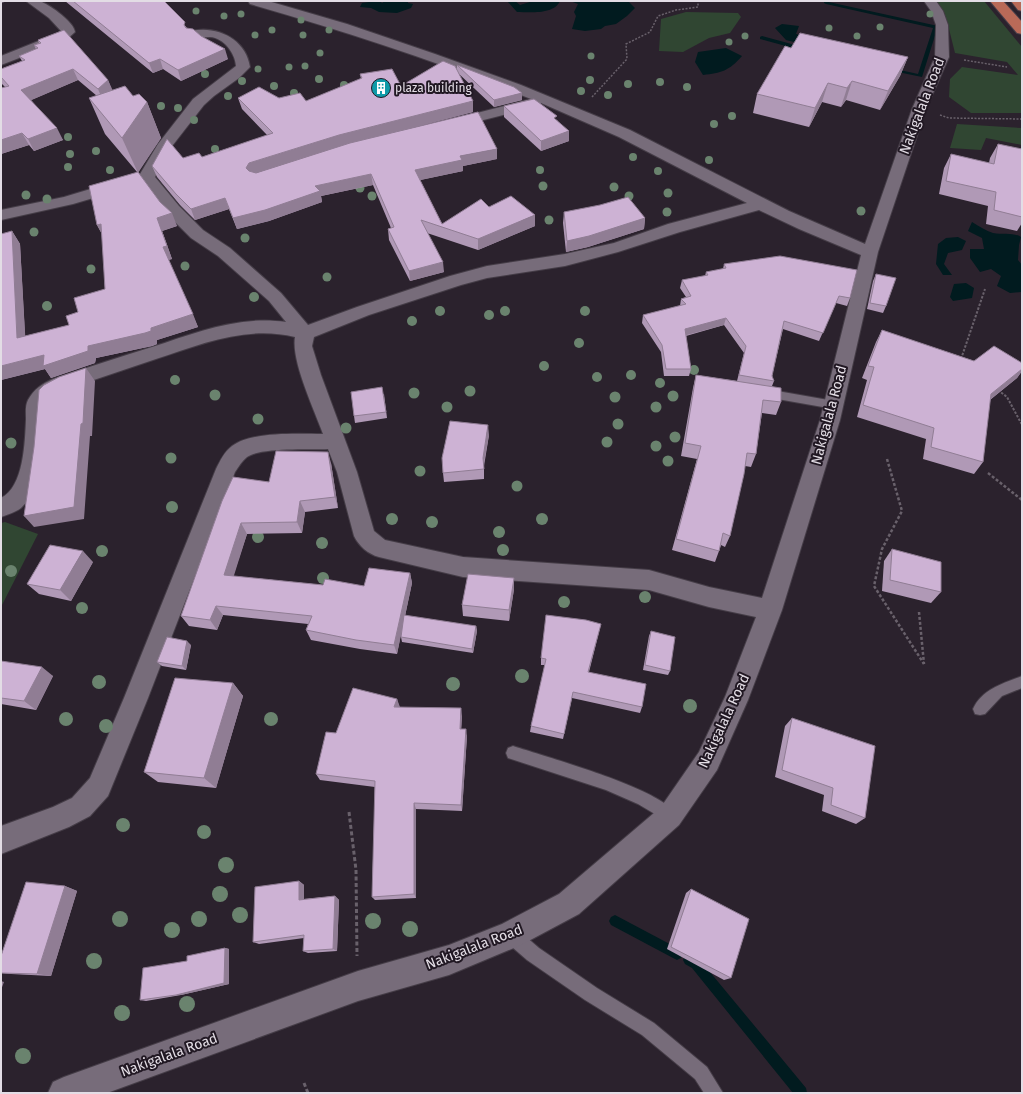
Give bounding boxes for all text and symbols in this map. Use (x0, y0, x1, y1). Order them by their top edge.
street label: Nakigalala Road (896, 55, 948, 157)
building icon: plaza building (370, 77, 392, 99)
place label: plaza building (395, 81, 472, 95)
street label: Nakigalala Road (808, 364, 850, 466)
street label: Nakigalala Road (695, 671, 753, 771)
street label: Nakigalala Road (423, 921, 525, 973)
street label: Nakigalala Road (118, 1030, 220, 1080)

